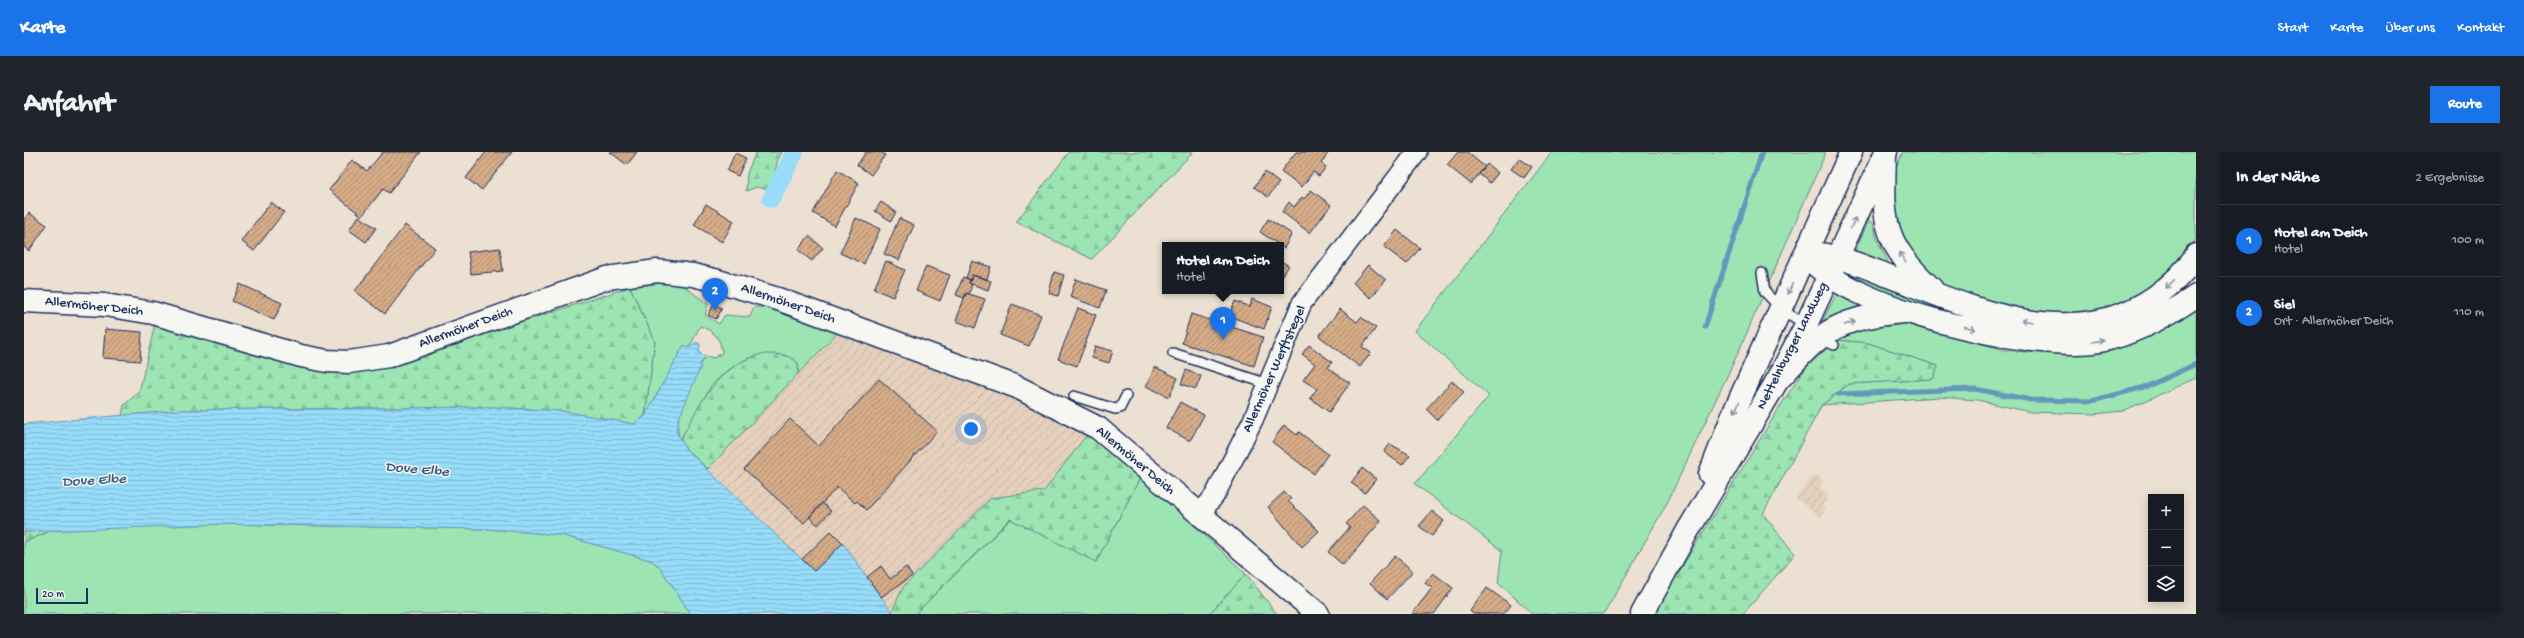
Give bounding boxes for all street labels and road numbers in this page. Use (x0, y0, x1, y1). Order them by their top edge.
street label: Nettelnburger Landweg (1753, 279, 1833, 413)
street label: Allermöher Deich (739, 280, 838, 328)
street label: Allermöher Deich (44, 293, 144, 321)
street label: Allermöher Deich (417, 303, 516, 353)
street label: Allermöher Werftstegel (1239, 303, 1311, 435)
street label: Allermöher Deich (1092, 423, 1179, 499)

